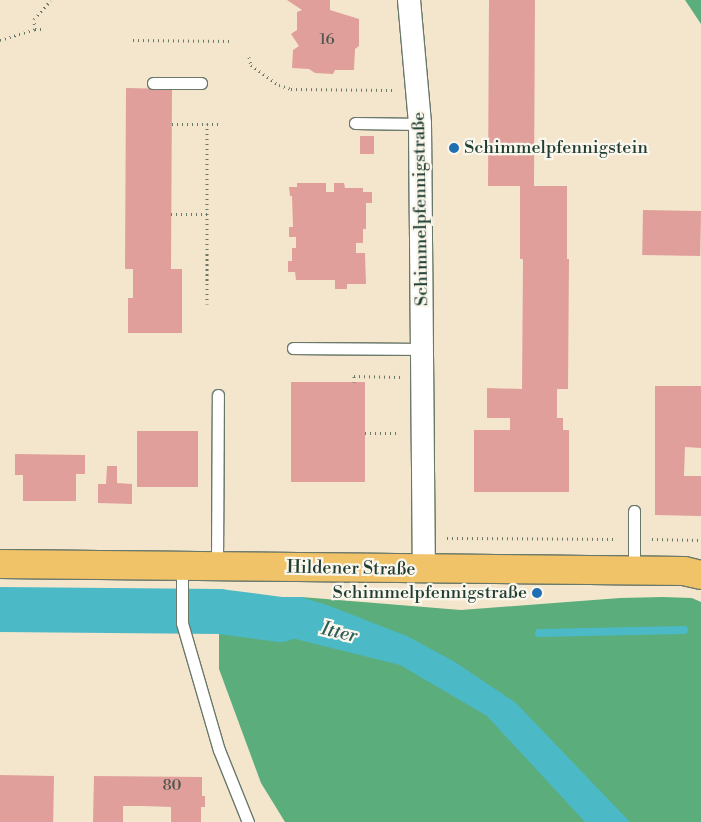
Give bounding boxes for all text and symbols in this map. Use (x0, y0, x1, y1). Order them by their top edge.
house number: 16 (319, 31, 335, 49)
street label: Schimmelpfennigstraße (409, 112, 433, 306)
place label: Schimmelpfennigstein (464, 137, 648, 159)
marker: Schimmelpfennigstein (448, 142, 460, 154)
street label: Hildener Straße (286, 557, 416, 581)
place label: Schimmelpfennigstraße (333, 582, 527, 604)
marker: Schimmelpfennigstraße (531, 587, 543, 599)
water label: Itter (319, 618, 359, 648)
house number: 80 (162, 777, 182, 795)

